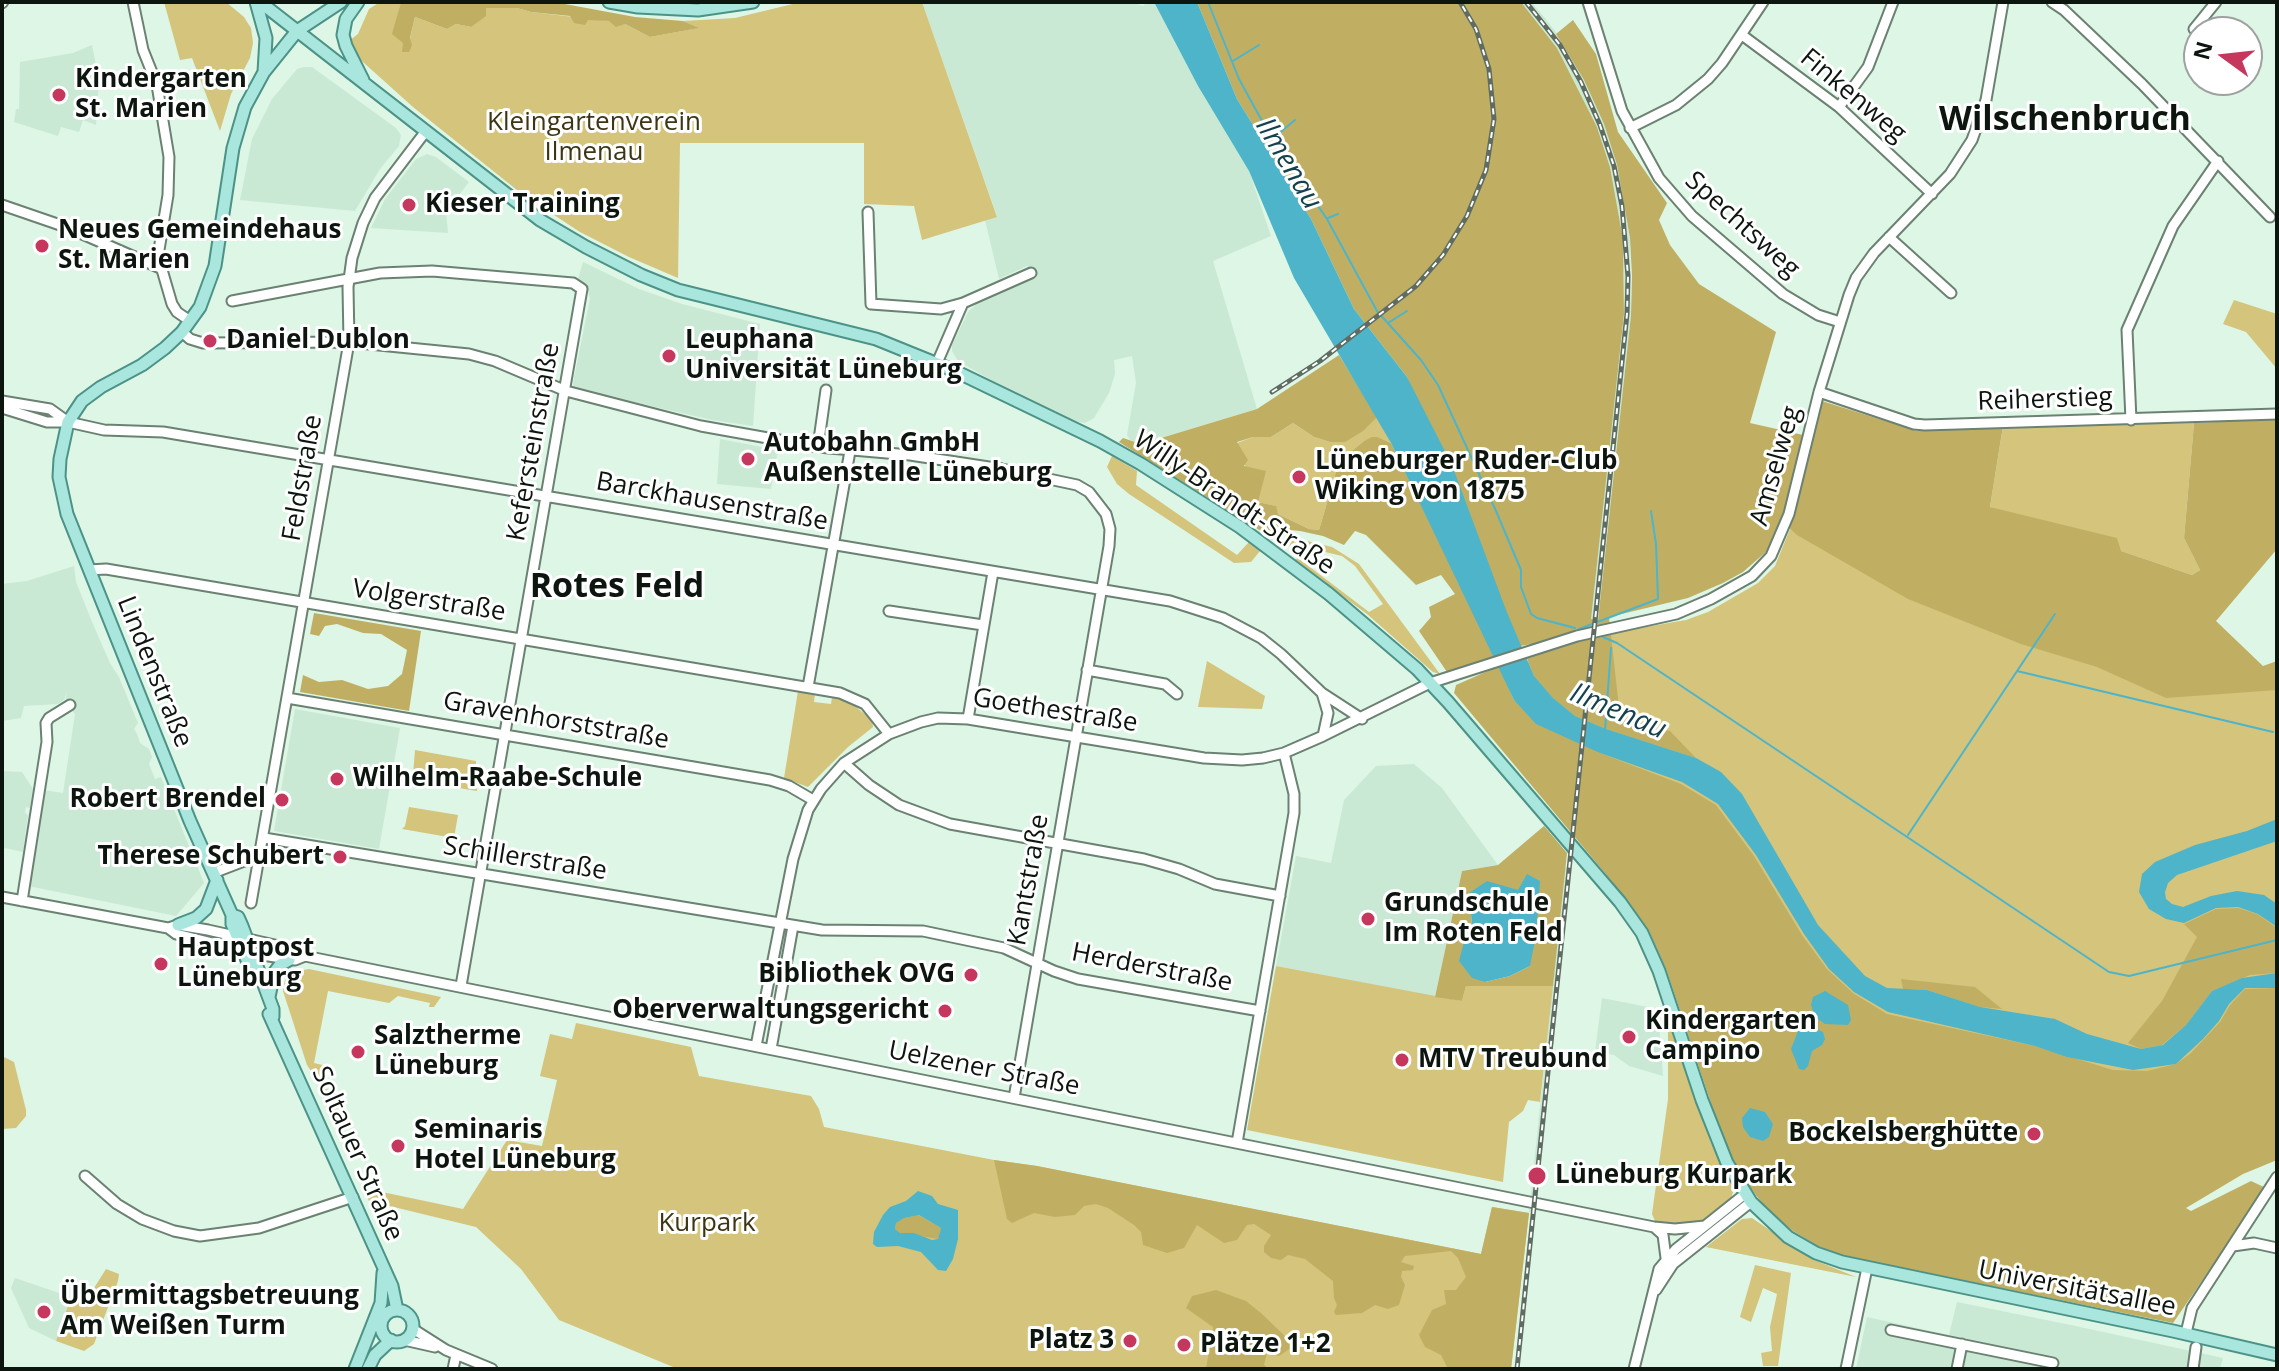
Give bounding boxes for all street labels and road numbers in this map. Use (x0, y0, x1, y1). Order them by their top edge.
street label: Finkenweg (1794, 43, 1912, 149)
street label: Spechtsweg (1678, 165, 1806, 285)
street label: Kefersteinstraße (501, 340, 567, 544)
street label: Reiherstieg (1977, 382, 2113, 418)
street label: Amselweg (1744, 403, 1808, 529)
street label: Feldstraße (277, 412, 329, 544)
street label: Willy-Brandt-Straße (1128, 424, 1340, 582)
street label: Barckhausenstraße (594, 466, 830, 538)
street label: Volgerstraße (350, 574, 508, 628)
street label: Lindenstraße (110, 592, 198, 752)
street label: Goethestraße (970, 683, 1140, 739)
street label: Gravenhorststraße (441, 686, 671, 756)
street label: Kantstraße (1002, 812, 1056, 948)
street label: Schillerstraße (441, 831, 609, 887)
street label: Herderstraße (1069, 937, 1235, 999)
street label: Uelzener Straße (886, 1035, 1082, 1103)
street label: Soltauer Straße (305, 1062, 409, 1246)
street label: Universitätsallee (1975, 1255, 2179, 1323)

